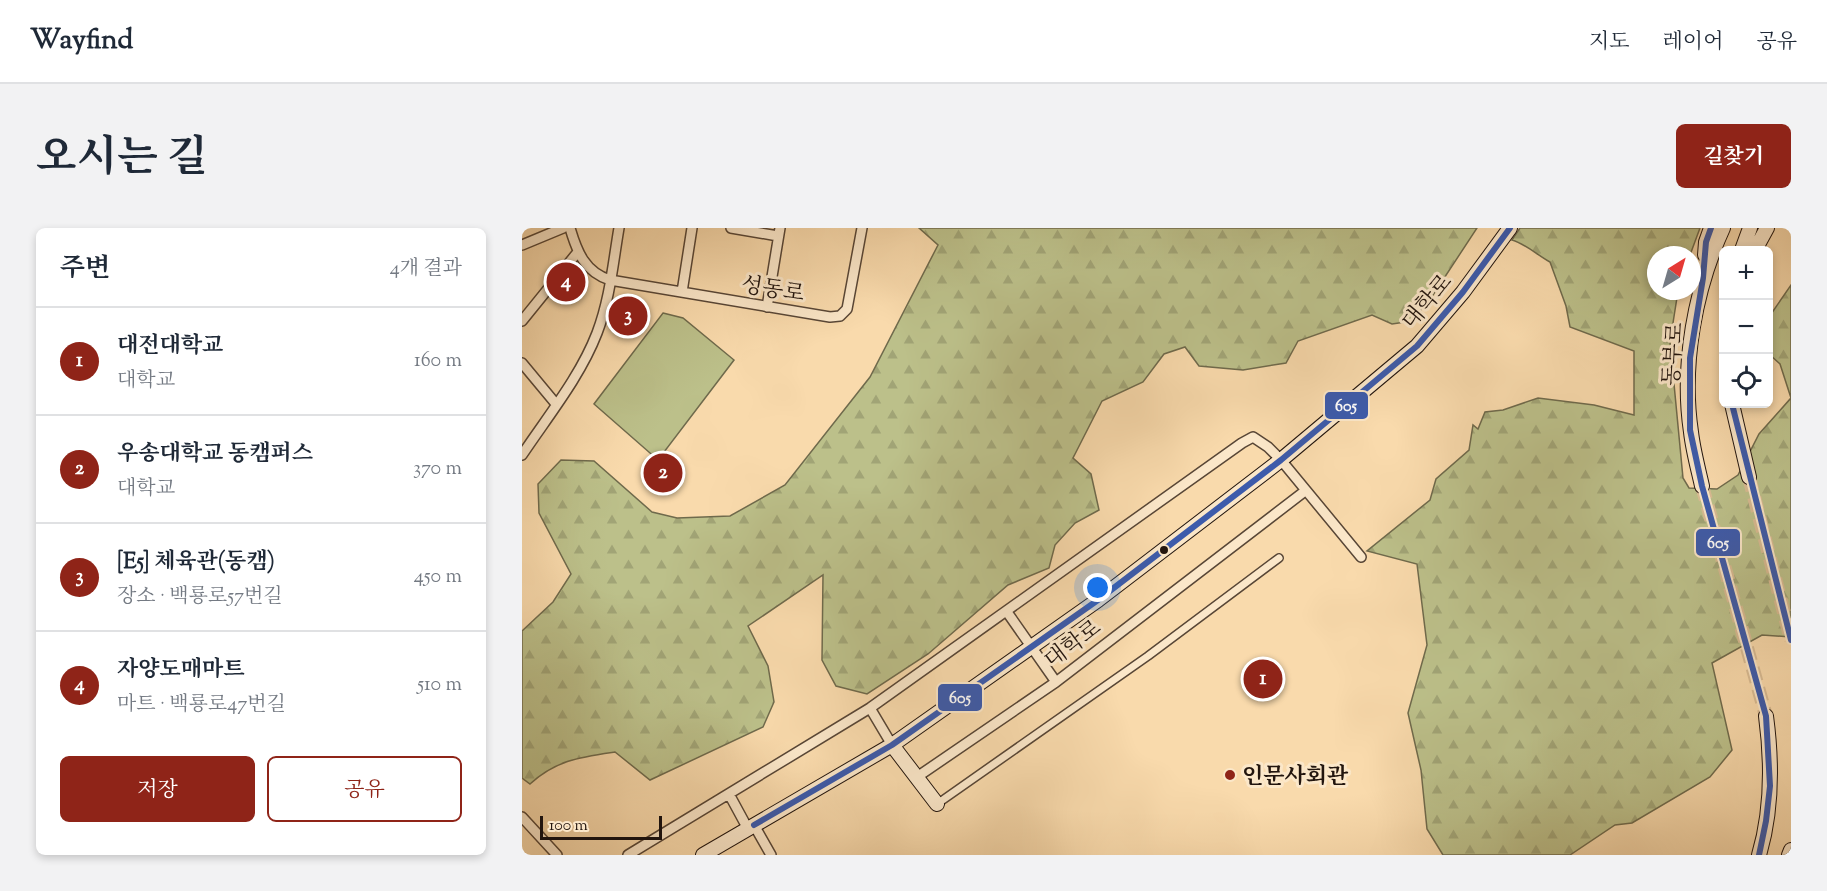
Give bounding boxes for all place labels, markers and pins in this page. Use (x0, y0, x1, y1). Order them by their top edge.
pin: 4 (546, 260, 585, 304)
pin: 3 (608, 294, 648, 338)
pin: 2 (644, 450, 682, 496)
unlabelled marker (1158, 544, 1170, 556)
pin: 1 (1244, 656, 1282, 702)
place label: 인문사회관 (1242, 762, 1349, 794)
marker: 인문사회관 (1223, 768, 1237, 782)

